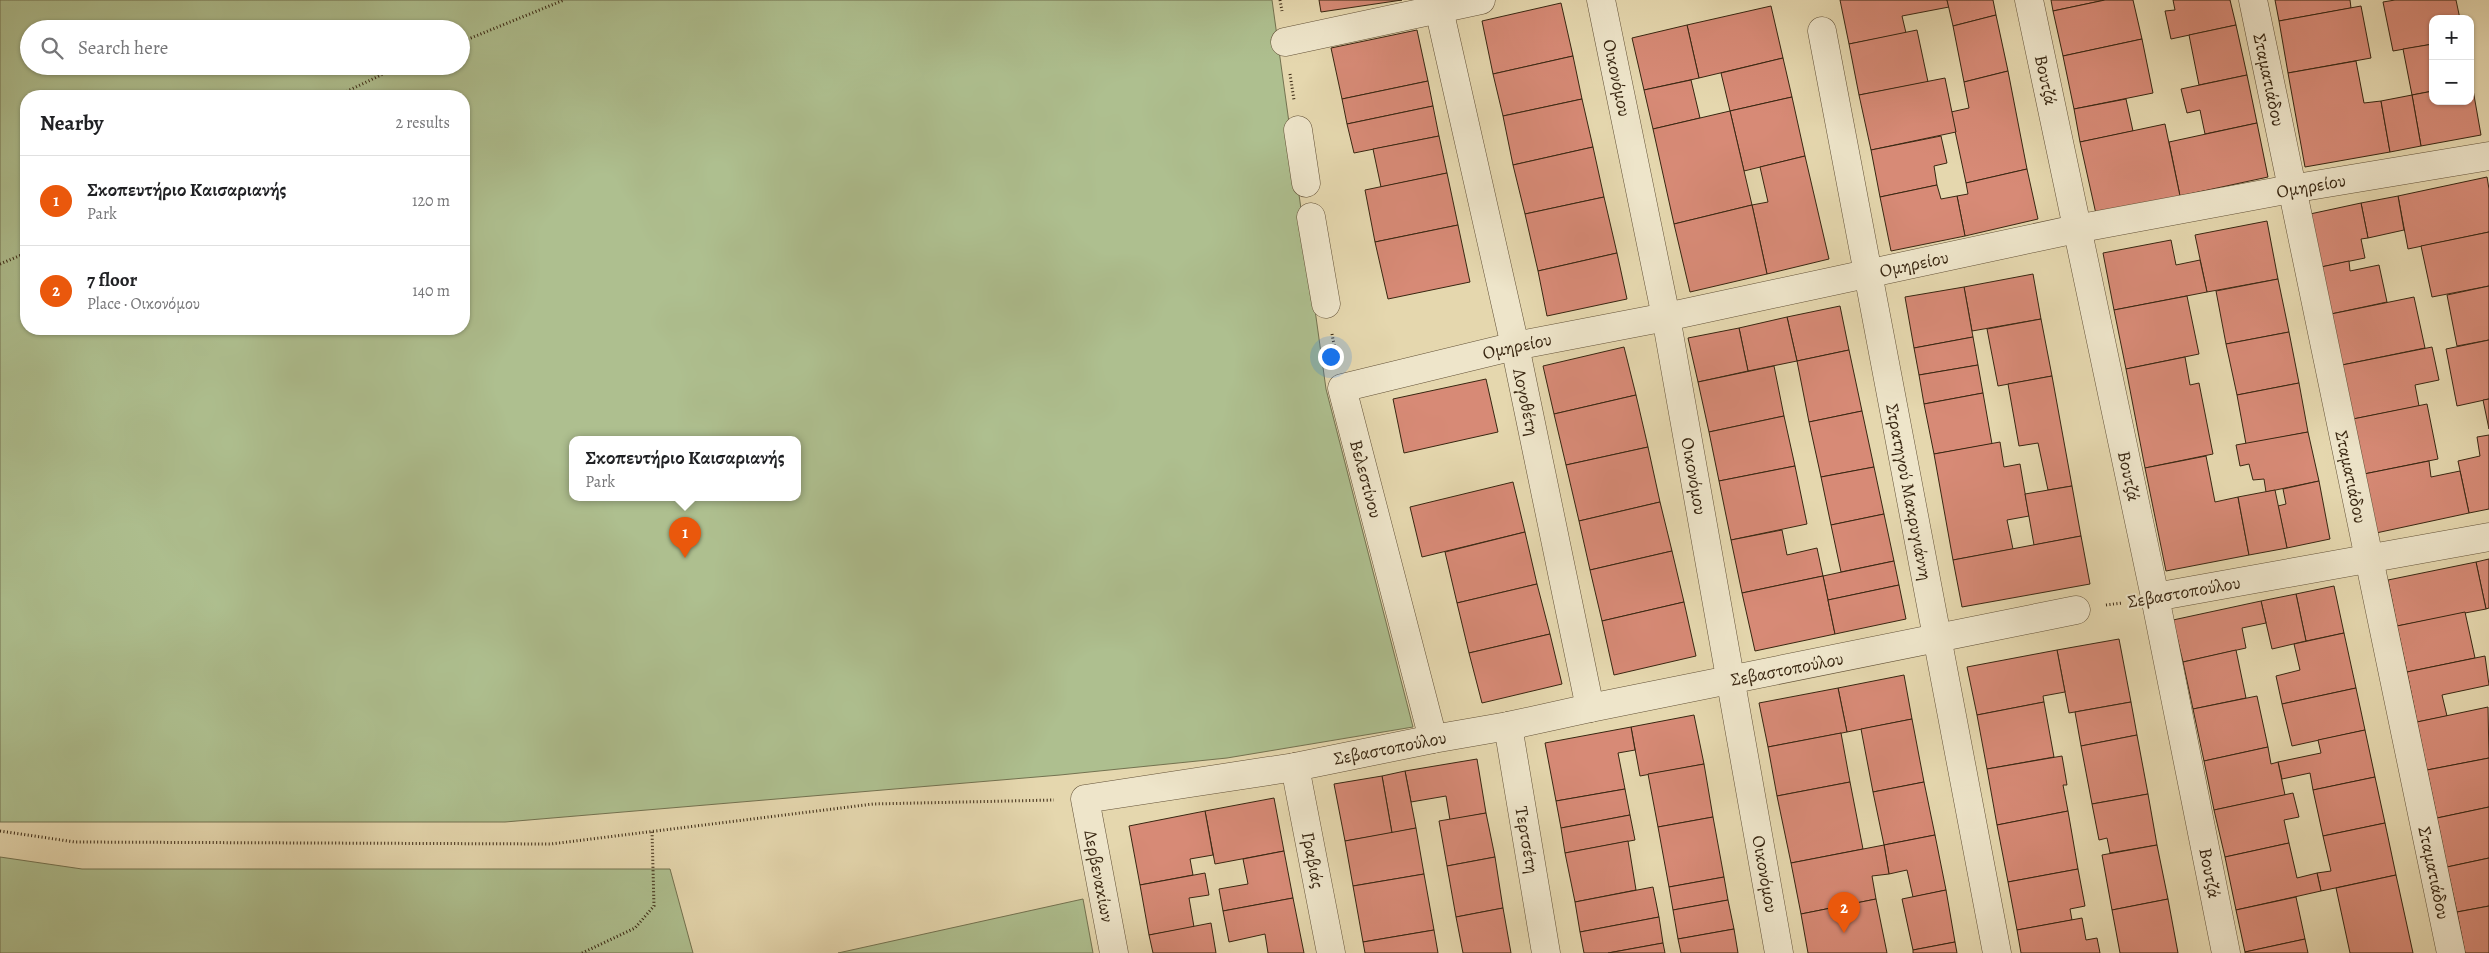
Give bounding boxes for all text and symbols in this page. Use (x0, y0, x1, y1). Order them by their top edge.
map controls (2429, 15, 2474, 105)
button: + (2429, 15, 2474, 60)
search box (20, 20, 470, 75)
street label: Σταματιάδου (2247, 31, 2291, 129)
icon: search (38, 34, 66, 62)
text: Search here (78, 35, 168, 61)
street label: Οικονόμου (1597, 37, 1637, 119)
street label: Βουτζά (2029, 53, 2063, 108)
button: − (2429, 60, 2474, 105)
text: Nearby (40, 109, 103, 137)
text: 2 results (395, 112, 450, 134)
street label: Ομηρείου (2274, 168, 2348, 204)
text: Σκοπευτήριο Καισαριανής (87, 177, 287, 203)
text: 1 (53, 190, 59, 212)
text: 120 m (412, 190, 450, 212)
text: Park (87, 203, 117, 225)
street label: Ομηρείου (1877, 245, 1951, 283)
text: 7 floor (87, 267, 137, 293)
text: 2 (52, 280, 60, 302)
text: 140 m (412, 280, 450, 302)
text: Place · Οικονόμου (87, 293, 200, 315)
street label: Ομηρείου (1480, 327, 1554, 365)
your location (1318, 344, 1344, 370)
street label: Λογοθέτη (1507, 365, 1545, 438)
street label: Στρατηγού Μακρυγιάννη (1880, 401, 1938, 583)
street label: Σταματιάδου (2329, 428, 2373, 526)
street label: Οικονόμου (1675, 435, 1713, 517)
popup (569, 436, 801, 501)
street label: Βελεστίνου (1344, 437, 1388, 521)
text: Σκοπευτήριο Καισαριανής (585, 445, 785, 471)
street label: Βουτζά (2112, 449, 2146, 504)
text: Park (585, 471, 615, 493)
pin: 1 (669, 517, 701, 558)
street label: Σεβαστοπούλου (2126, 570, 2242, 614)
street label: Σεβαστοπούλου (1729, 646, 1845, 692)
street label: Σεβαστοπούλου (1332, 725, 1448, 771)
street label: Τερτσέτη (1509, 804, 1545, 876)
street label: Σταματιάδου (2412, 824, 2456, 922)
street label: Δερβενακίων (1078, 828, 1120, 924)
street label: Γραβιάς (1296, 830, 1330, 890)
street label: Οικονόμου (1746, 833, 1784, 915)
street label: Βουτζά (2193, 846, 2227, 900)
pin: 2 (1828, 892, 1860, 933)

